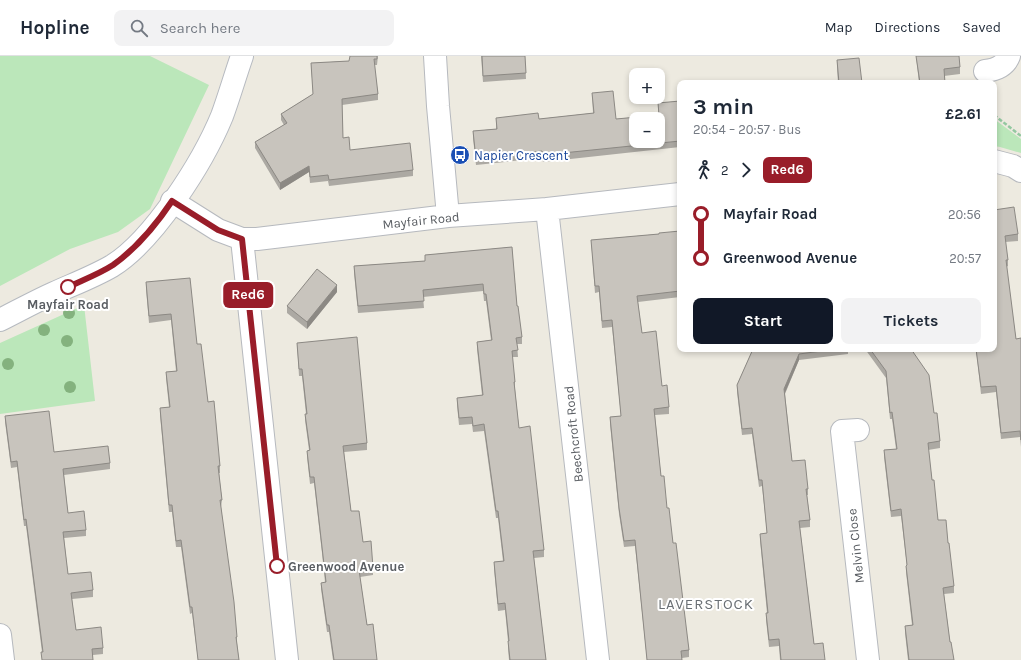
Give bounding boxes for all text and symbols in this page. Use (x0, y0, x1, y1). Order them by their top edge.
search box (114, 10, 394, 46)
text: Hopline (20, 17, 90, 39)
icon: search (128, 17, 150, 39)
text: Search here (160, 19, 240, 37)
text: Map (825, 19, 853, 36)
text: Directions (875, 19, 940, 36)
text: Saved (962, 19, 1001, 36)
map controls (629, 68, 665, 148)
button: + (629, 68, 665, 104)
text: 3 min (693, 94, 754, 120)
text: £2.61 (945, 105, 981, 123)
button: − (629, 112, 665, 148)
text: 20:54 – 20:57 · Bus (693, 122, 801, 137)
bus stop icon: Napier Crescent (449, 144, 471, 166)
place label: Napier Crescent (474, 148, 568, 163)
icon: walk (693, 159, 715, 181)
icon: forward (735, 159, 757, 181)
text: Red6 (771, 161, 804, 178)
text: 2 (721, 163, 729, 178)
text: Mayfair Road (723, 205, 817, 223)
text: 20:56 (948, 207, 981, 222)
street label: Mayfair Road (382, 209, 460, 232)
text: Greenwood Avenue (723, 249, 857, 267)
text: 20:57 (949, 251, 981, 266)
marker: Mayfair Road (60, 279, 76, 295)
line badge: Red6 (220, 282, 276, 308)
text: Red6 (231, 286, 265, 303)
place label: Mayfair Road (27, 297, 109, 312)
button: Start (693, 298, 833, 344)
button: Tickets (841, 298, 981, 344)
street label: Beechcroft Road (561, 385, 586, 483)
street label: Melvin Close (844, 508, 867, 584)
marker: Greenwood Avenue (269, 558, 285, 574)
place label: Greenwood Avenue (288, 559, 404, 574)
district label: LAVERSTOCK (658, 595, 754, 613)

